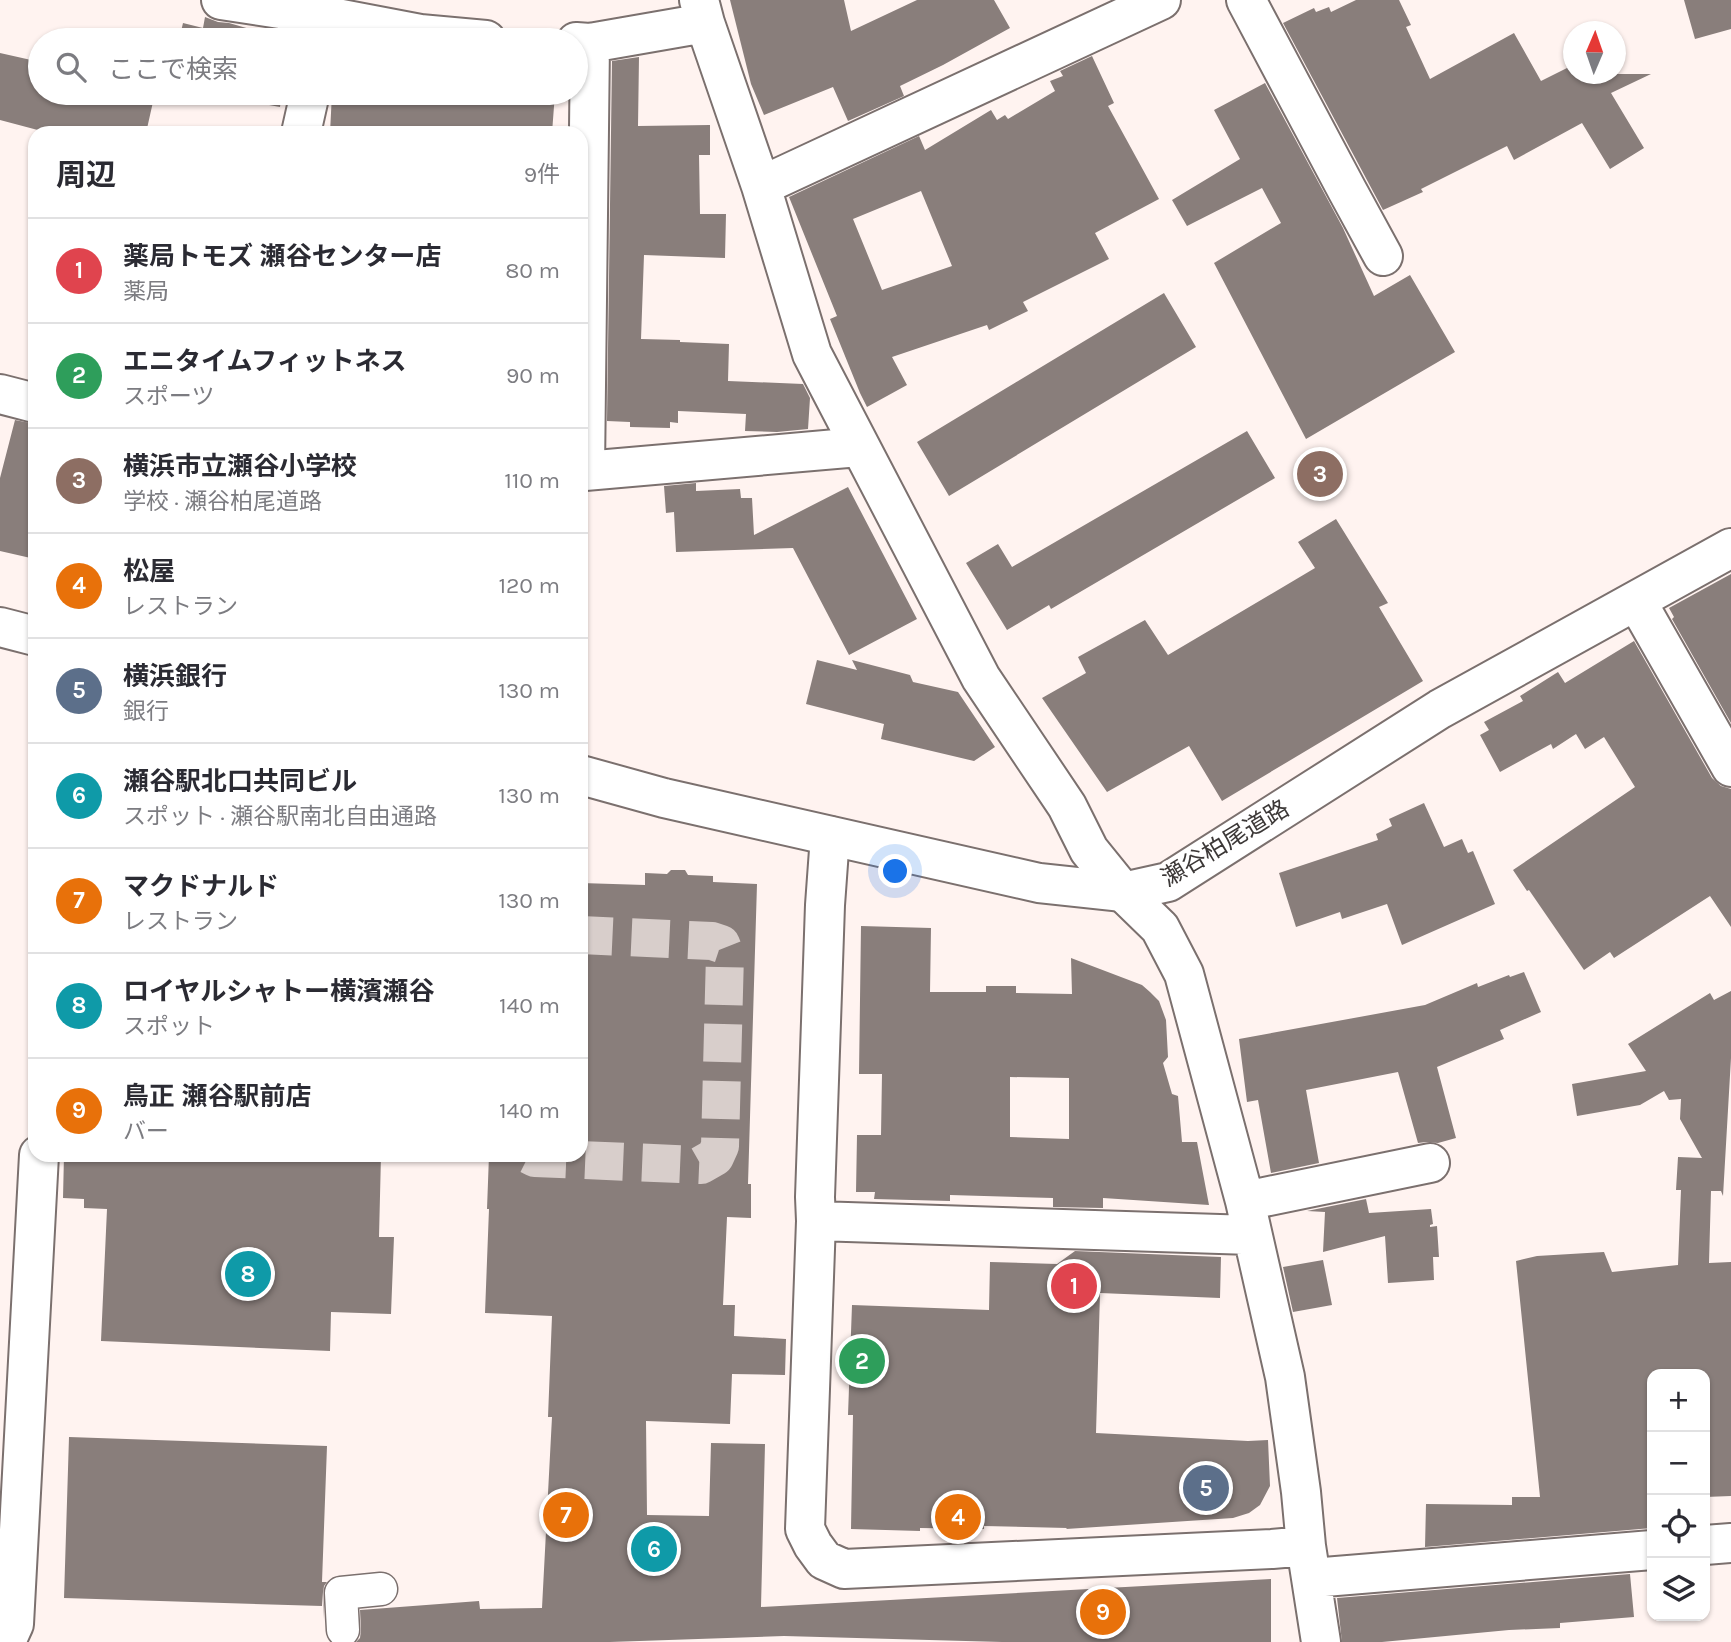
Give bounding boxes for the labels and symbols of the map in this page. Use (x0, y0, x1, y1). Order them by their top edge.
north arrow (1563, 21, 1626, 84)
pin: 3 (1297, 448, 1343, 500)
street label: 瀬谷柏尾道路 (1156, 794, 1294, 892)
your location (878, 854, 912, 888)
pin: 8 (225, 1248, 271, 1300)
pin: 1 (1051, 1260, 1097, 1312)
pin: 2 (839, 1335, 885, 1387)
pin: 5 (1183, 1462, 1229, 1514)
pin: 7 (543, 1489, 589, 1541)
pin: 4 (935, 1491, 981, 1543)
pin: 6 (631, 1523, 677, 1575)
pin: 9 (1080, 1586, 1126, 1638)

